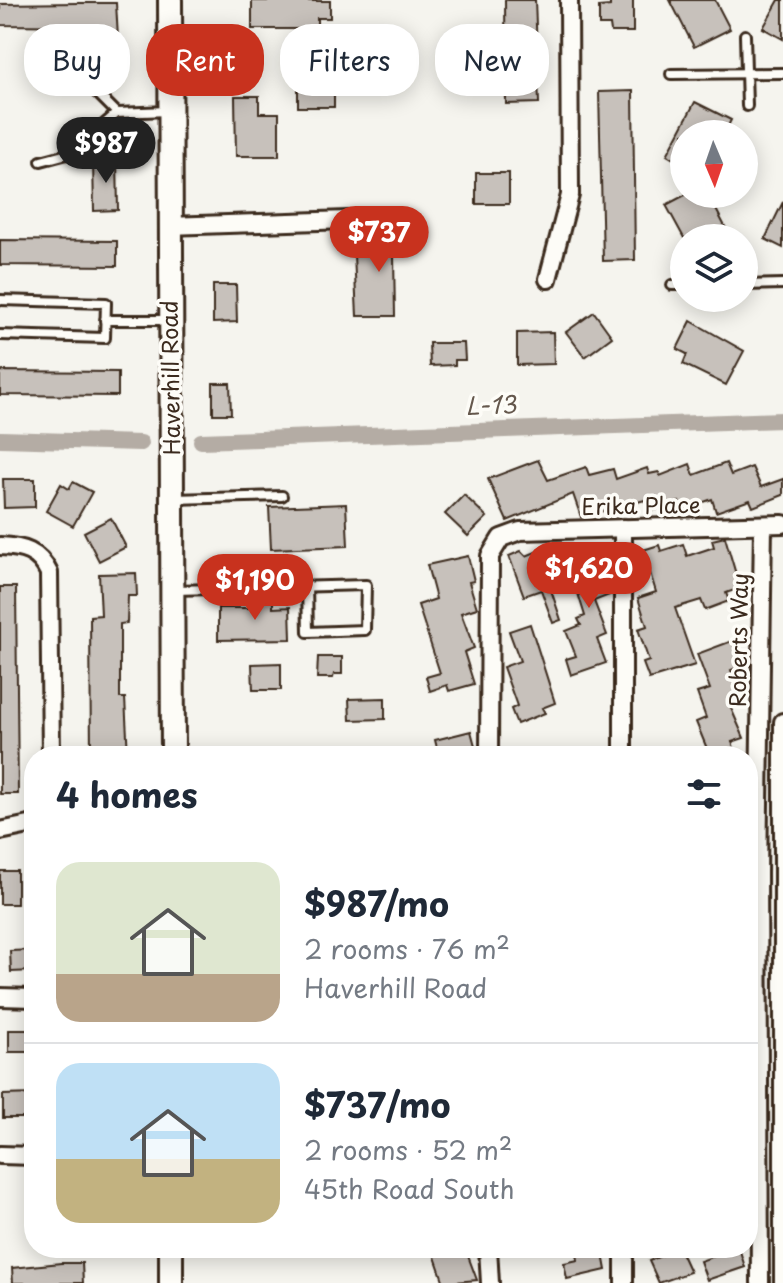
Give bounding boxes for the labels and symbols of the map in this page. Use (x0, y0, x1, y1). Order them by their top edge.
pin: $987 (59, 117, 153, 185)
north arrow (670, 120, 758, 208)
pin: $737 (332, 206, 426, 274)
street label: Haverhill Road (152, 300, 187, 456)
water label: L-13 (465, 385, 518, 423)
street label: Erika Place (581, 487, 701, 522)
pin: $1,620 (524, 542, 654, 610)
pin: $1,190 (190, 554, 320, 622)
street label: Roberts Way (720, 573, 755, 707)

